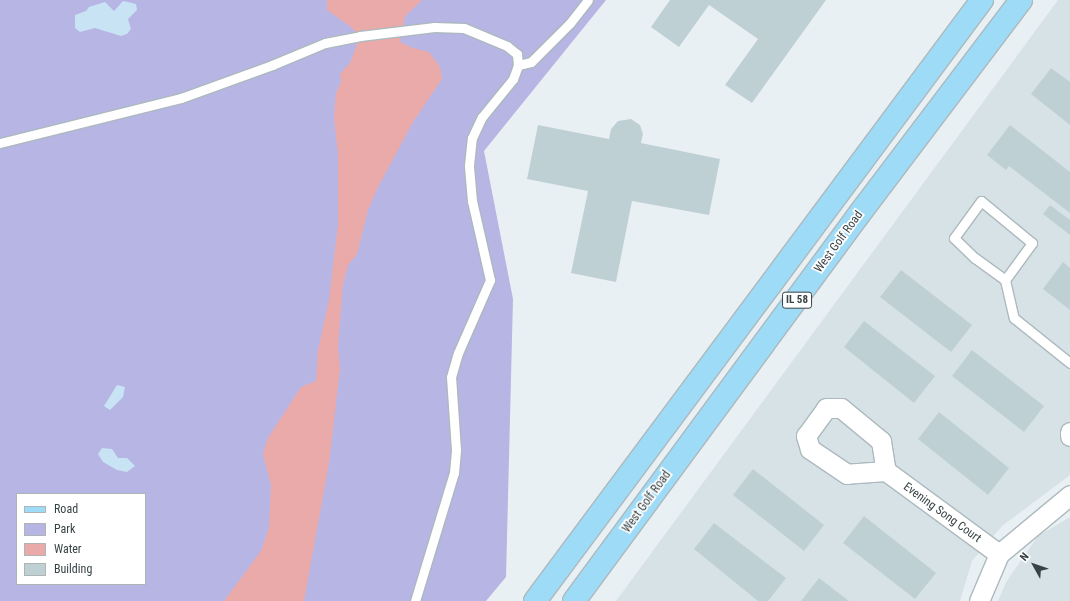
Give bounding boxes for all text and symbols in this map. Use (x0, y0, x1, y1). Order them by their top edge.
street label: West Golf Road (812, 208, 866, 276)
road number: IL 58 (782, 291, 812, 309)
street label: West Golf Road (620, 468, 674, 536)
street label: Evening Song Court (900, 480, 984, 546)
legend (16, 493, 146, 585)
text: Road (54, 502, 78, 516)
text: Park (54, 522, 75, 536)
text: Water (54, 542, 82, 556)
north arrow (1014, 545, 1054, 585)
text: N (1017, 550, 1032, 564)
text: Building (54, 562, 92, 576)

